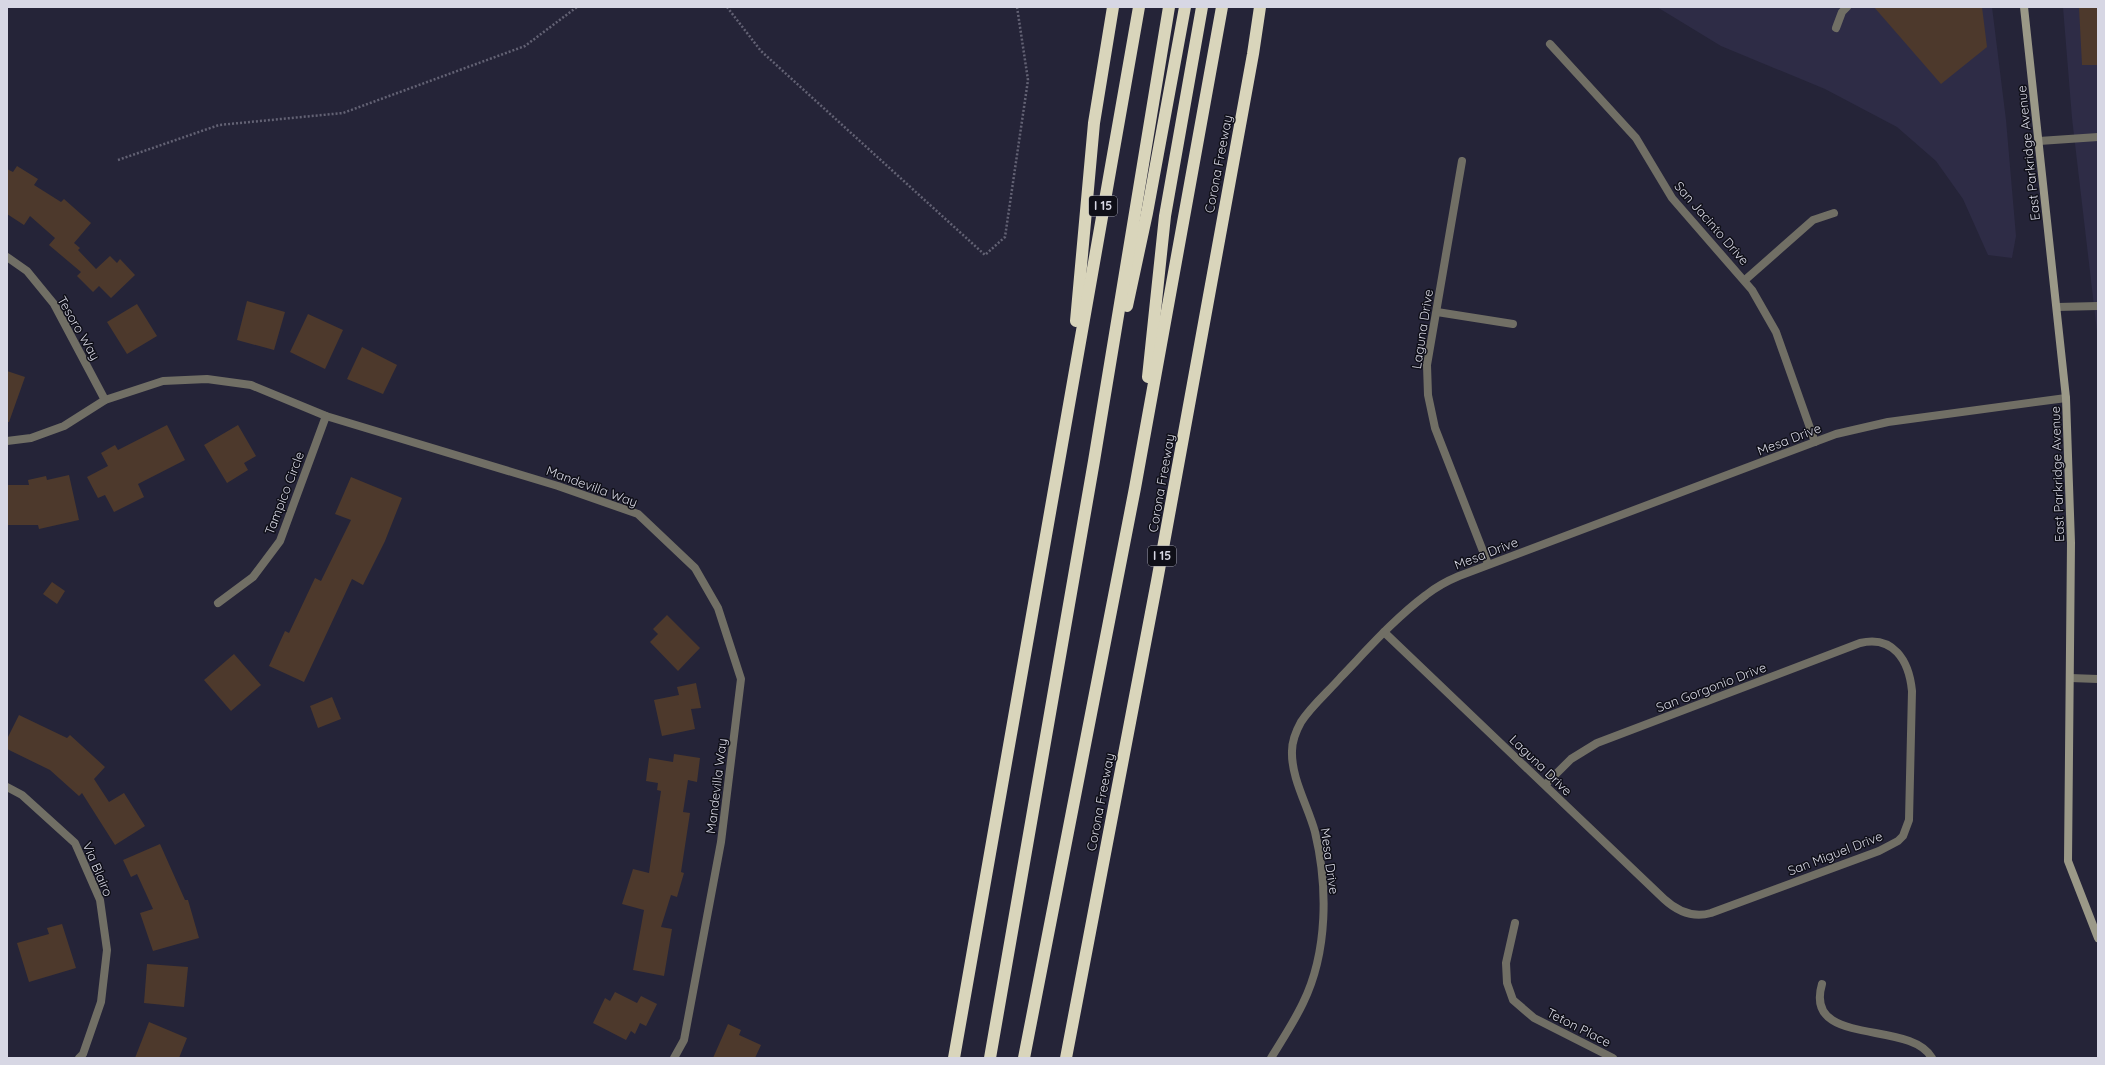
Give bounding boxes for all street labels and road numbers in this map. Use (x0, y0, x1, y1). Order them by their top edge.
street label: East Parkridge Avenue (2013, 85, 2043, 221)
street label: Corona Freeway (1201, 114, 1235, 214)
street label: San Jacinto Drive (1671, 178, 1753, 268)
road number: I 15 (1089, 196, 1117, 216)
street label: Laguna Drive (1408, 288, 1436, 370)
street label: Tesoro Way (54, 293, 104, 363)
street label: East Parkridge Avenue (2047, 406, 2067, 542)
street label: Mesa Drive (1755, 420, 1823, 458)
street label: Corona Freeway (1144, 433, 1178, 533)
street label: Tampico Circle (261, 449, 307, 537)
street label: Mandevilla Way (544, 462, 640, 510)
street label: Mesa Drive (1452, 534, 1520, 572)
road number: I 15 (1148, 546, 1176, 566)
street label: San Gorgonio Drive (1654, 659, 1768, 715)
street label: Laguna Drive (1507, 731, 1575, 799)
street label: Mandevilla Way (702, 737, 730, 835)
street label: Corona Freeway (1083, 752, 1117, 852)
street label: Mesa Drive (1317, 827, 1343, 895)
street label: San Miguel Drive (1785, 828, 1885, 878)
street label: Via Blairo (79, 839, 117, 899)
street label: Teton Place (1544, 1004, 1614, 1050)

